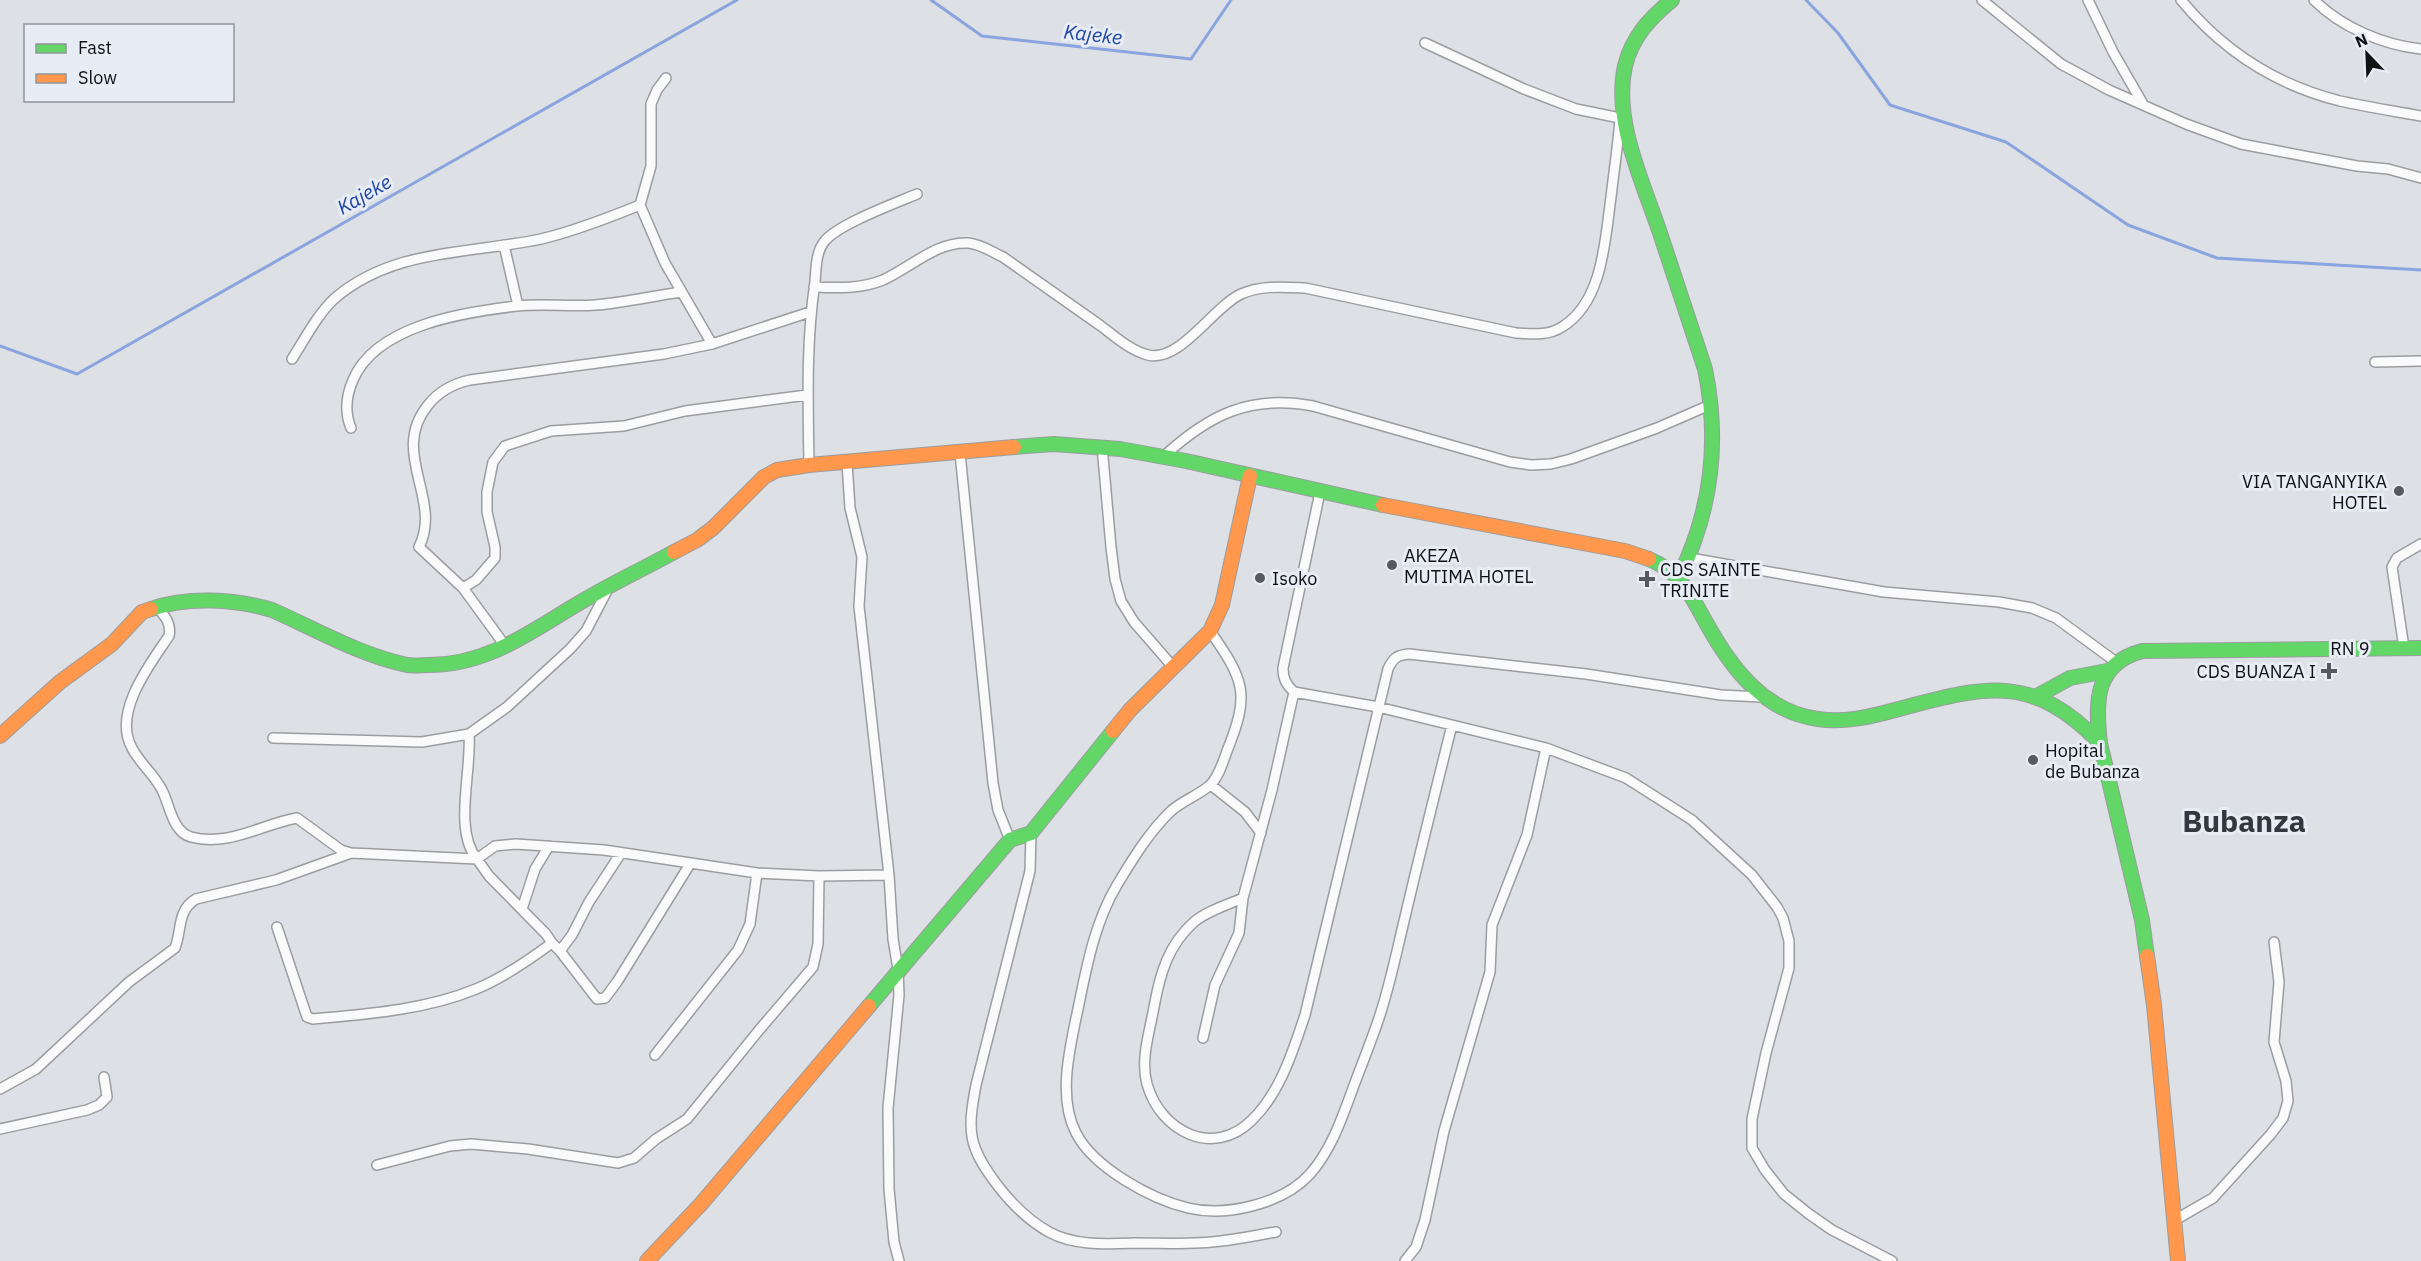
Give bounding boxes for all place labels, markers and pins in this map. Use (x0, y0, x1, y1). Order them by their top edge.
place label: VIA TANGANYIKA HOTEL (2242, 470, 2387, 514)
marker: VIA TANGANYIKA HOTEL (2392, 484, 2406, 498)
place label: AKEZA MUTIMA HOTEL (1404, 544, 1534, 588)
marker: AKEZA MUTIMA HOTEL (1385, 558, 1399, 572)
place label: CDS SAINTE TRINITE (1660, 558, 1761, 602)
place label: Isoko (1272, 567, 1317, 590)
marker: CDS SAINTE TRINITE (1638, 570, 1656, 588)
marker: Isoko (1253, 571, 1267, 585)
place label: CDS BUANZA I (2197, 660, 2316, 683)
marker: CDS BUANZA I (2320, 662, 2338, 680)
place label: Hopital de Bubanza (2045, 739, 2140, 783)
marker: Hopital de Bubanza (2026, 753, 2040, 767)

